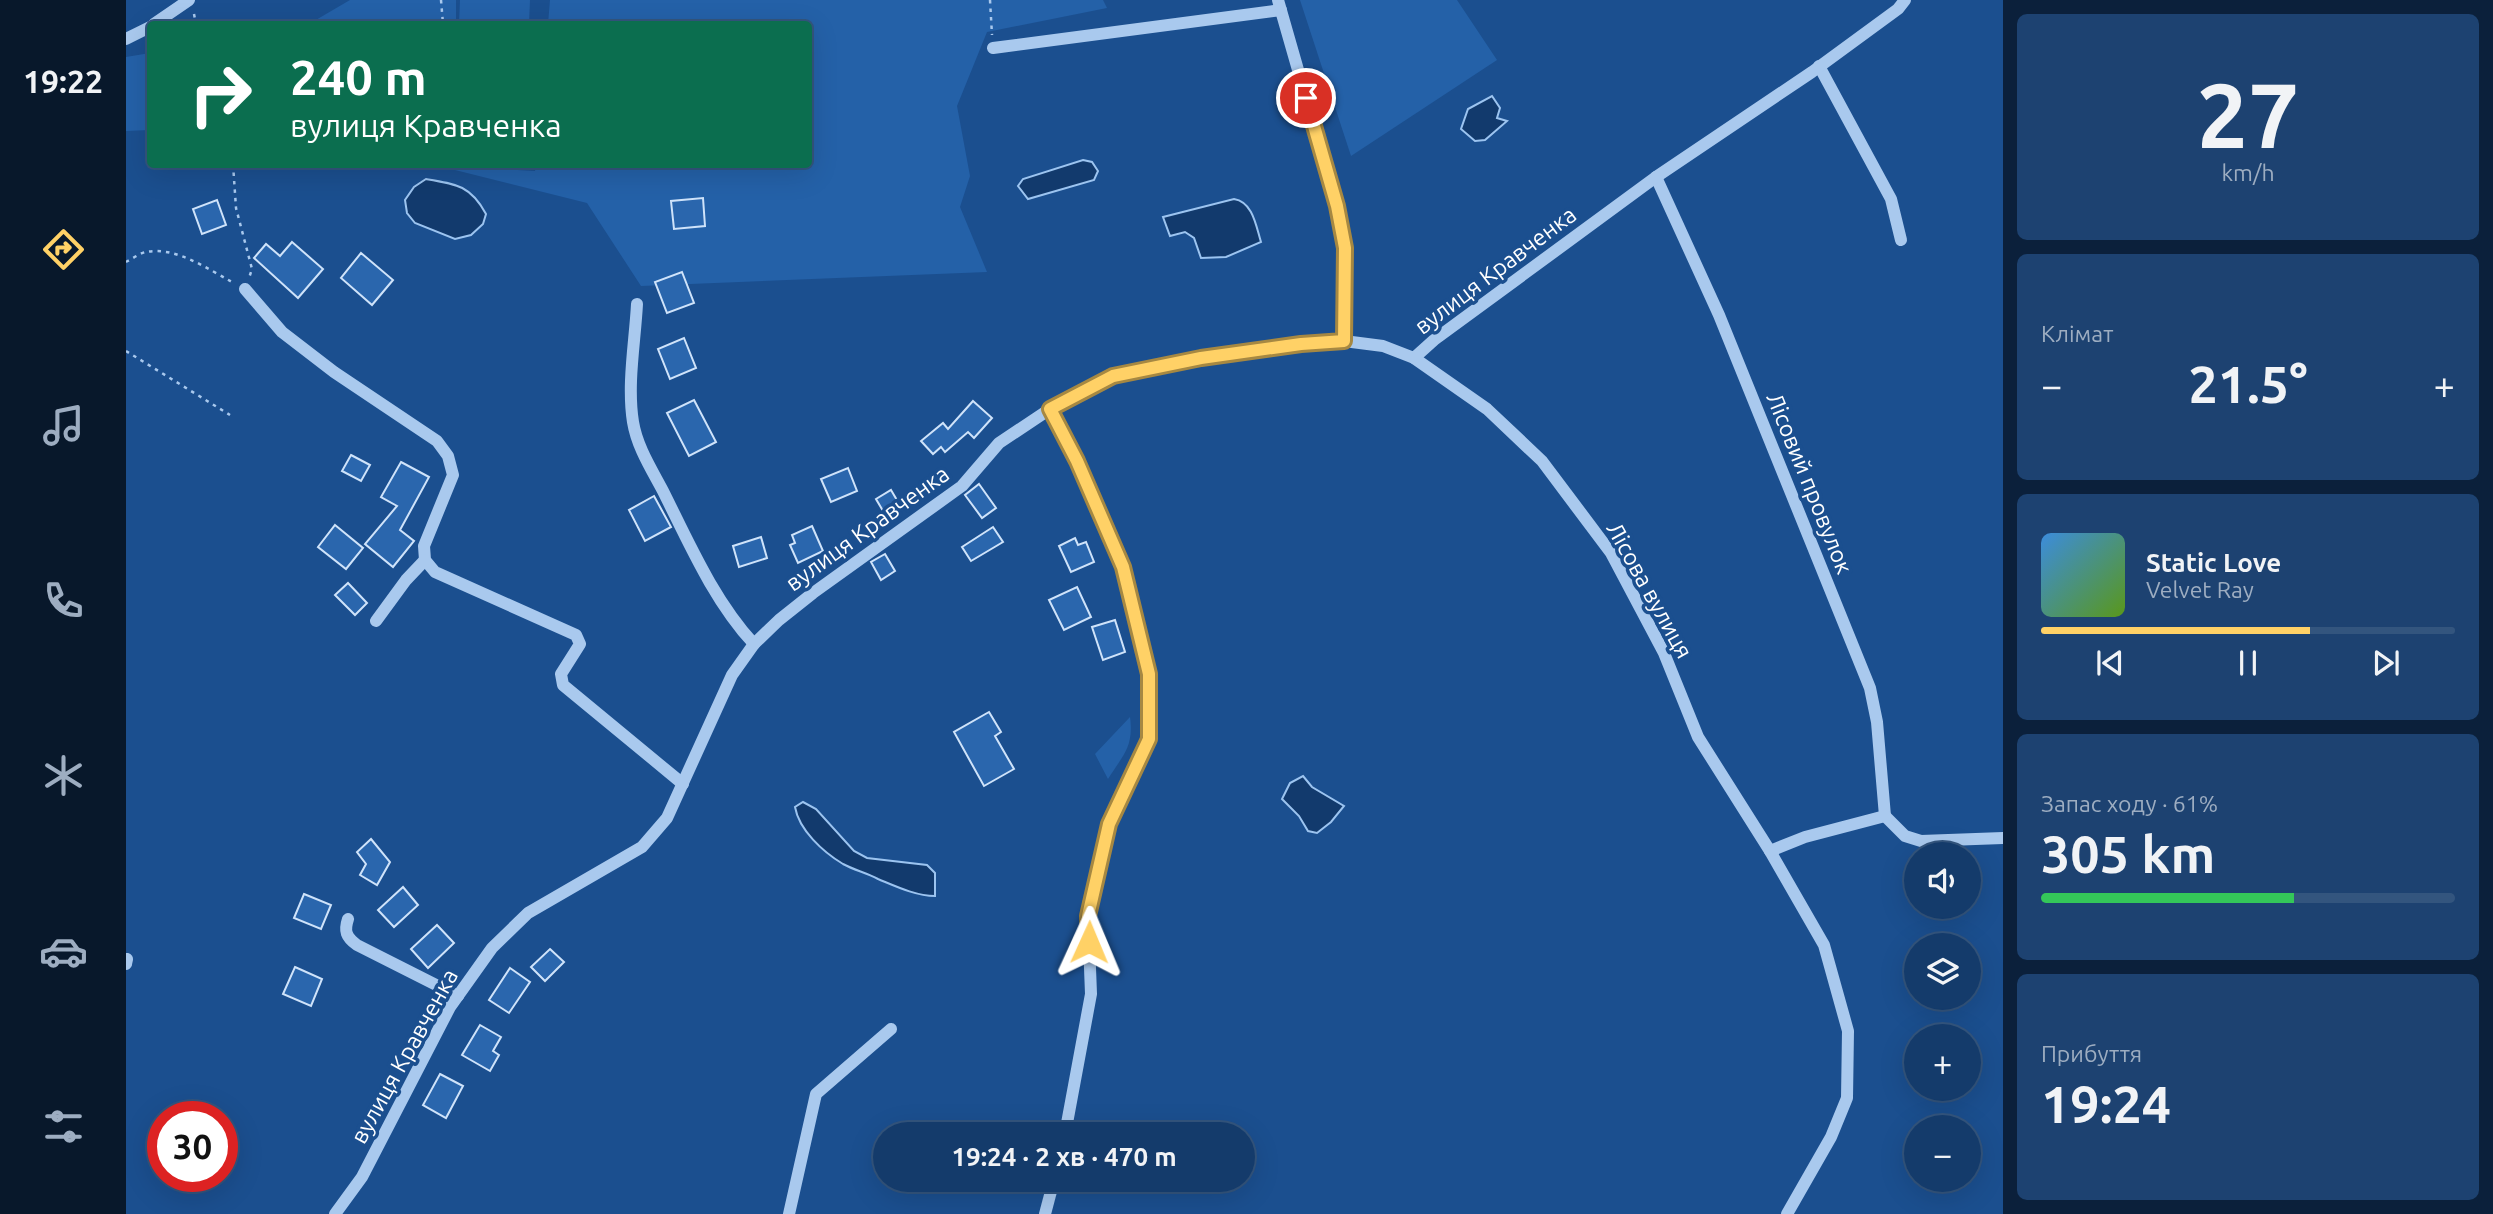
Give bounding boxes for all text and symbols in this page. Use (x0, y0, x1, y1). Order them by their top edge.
icon: right (175, 49, 266, 140)
text: 240 m (290, 49, 427, 104)
text: 19:22 (23, 63, 103, 99)
text: 27 (2197, 63, 2299, 165)
pin (1276, 68, 1336, 128)
icon: arrive (1287, 79, 1325, 117)
text: вулиця Кравченка (290, 107, 562, 143)
text: km/h (2221, 160, 2275, 185)
street label: вулиця Кравченка (1409, 201, 1581, 339)
icon: directions (39, 225, 88, 274)
text: Клімат (2041, 321, 2113, 346)
text: 21.5° (2188, 355, 2308, 413)
text: − (2041, 364, 2062, 406)
text: + (2434, 364, 2455, 406)
street label: Лісовий провулок (1762, 389, 1858, 577)
icon: music (39, 401, 88, 450)
street label: вулиця Кравченка (781, 460, 953, 596)
street label: Лісова вулиця (1602, 518, 1698, 662)
text: Static Love (2146, 548, 2281, 577)
icon: phone (39, 576, 88, 625)
text: Velvet Ray (2146, 577, 2254, 602)
icon: previous (2091, 644, 2129, 682)
icon: pause (2229, 644, 2267, 682)
icon: next (2367, 644, 2405, 682)
icon: climate (39, 751, 88, 800)
text: Запас ходу · 61% (2041, 791, 2218, 816)
text: 305 km (2041, 825, 2215, 883)
map controls (1904, 842, 1981, 1192)
button: sound (1904, 842, 1981, 919)
position arrow (1052, 905, 1126, 979)
icon: car (39, 927, 88, 976)
button: layers (1904, 933, 1981, 1010)
street label: вулиця Кравченка (346, 965, 462, 1147)
button: + (1904, 1024, 1981, 1101)
text: Прибуття (2041, 1041, 2142, 1066)
text: 19:24 (2041, 1075, 2171, 1133)
speed limit sign: 30 (147, 1101, 238, 1192)
icon: filters (39, 1102, 88, 1151)
button: − (1904, 1115, 1981, 1192)
text: 19:24 · 2 хв · 470 m (951, 1142, 1177, 1171)

